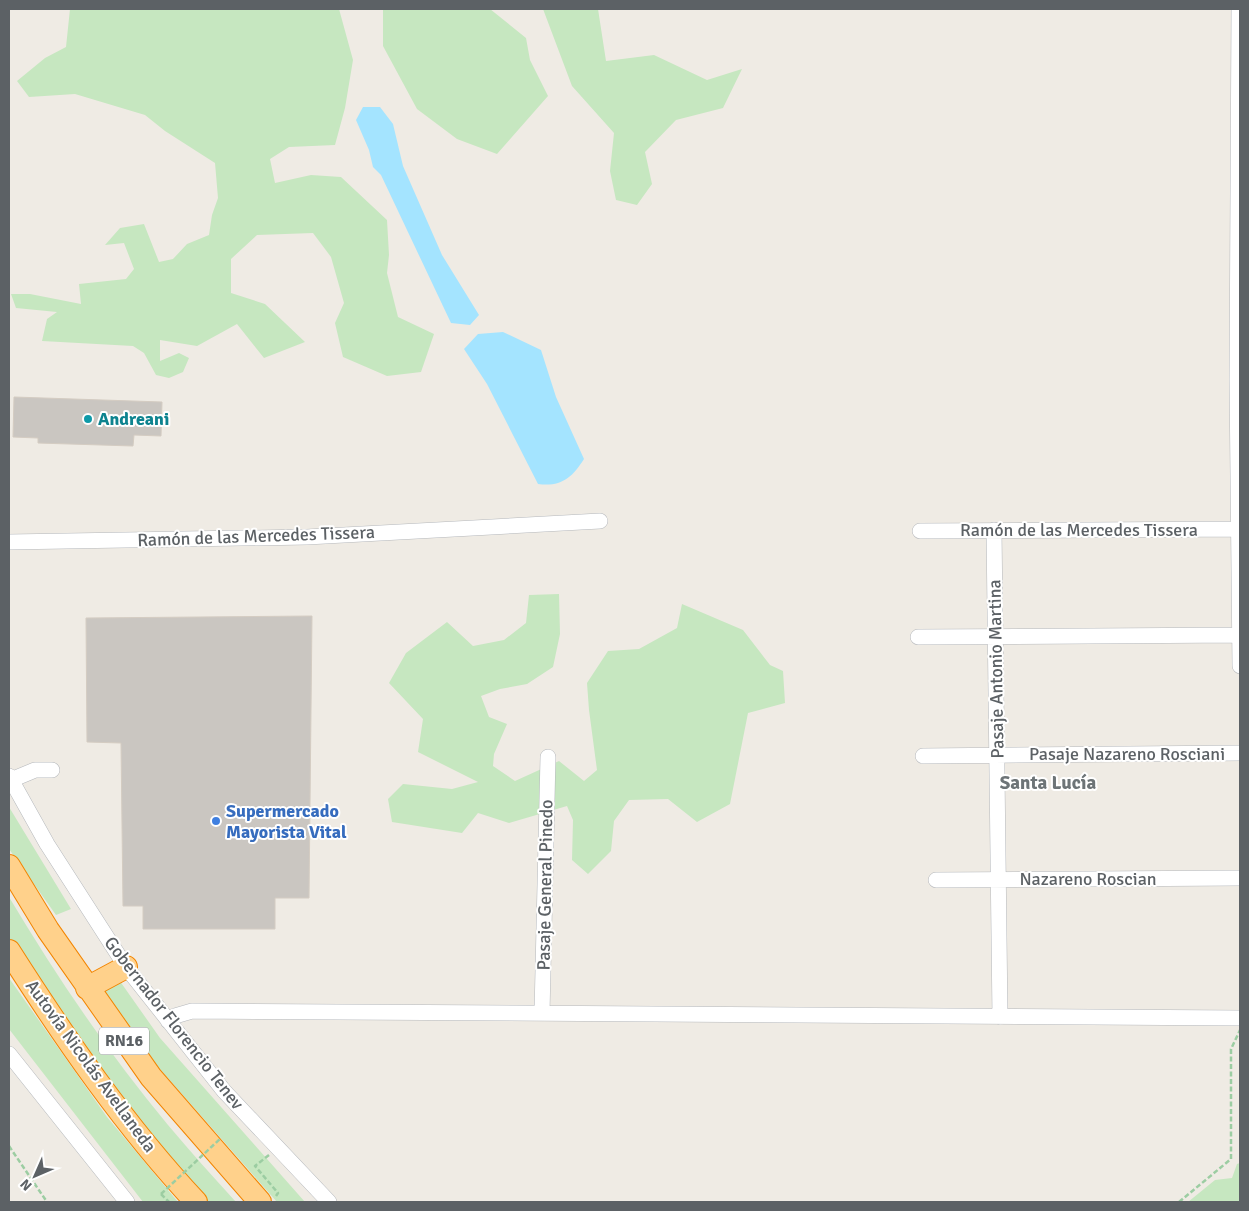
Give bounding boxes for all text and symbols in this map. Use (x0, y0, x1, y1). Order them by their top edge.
place label: Andreani (98, 408, 169, 430)
marker: Andreani (82, 413, 94, 425)
street label: Ramón de las Mercedes Tissera (960, 519, 1198, 541)
street label: Ramón de las Mercedes Tissera (137, 521, 375, 551)
street label: Pasaje Antonio Martina (983, 579, 1009, 759)
street label: Pasaje Nazareno Rosciani (1029, 743, 1225, 765)
district label: Santa Lucía (1000, 771, 1096, 795)
street label: Pasaje General Pinedo (533, 799, 557, 971)
place label: Supermercado Mayorista Vital (226, 800, 347, 843)
marker: Supermercado Mayorista Vital (210, 815, 222, 827)
street label: Nazareno Roscian (1019, 868, 1157, 890)
street label: Gobernador Florencio Tenev (100, 932, 249, 1114)
street label: Autovía Nicolás Avellaneda (21, 975, 161, 1157)
road number: RN16 (99, 1028, 149, 1054)
north arrow (10, 1151, 60, 1201)
text: N (17, 1175, 36, 1194)

